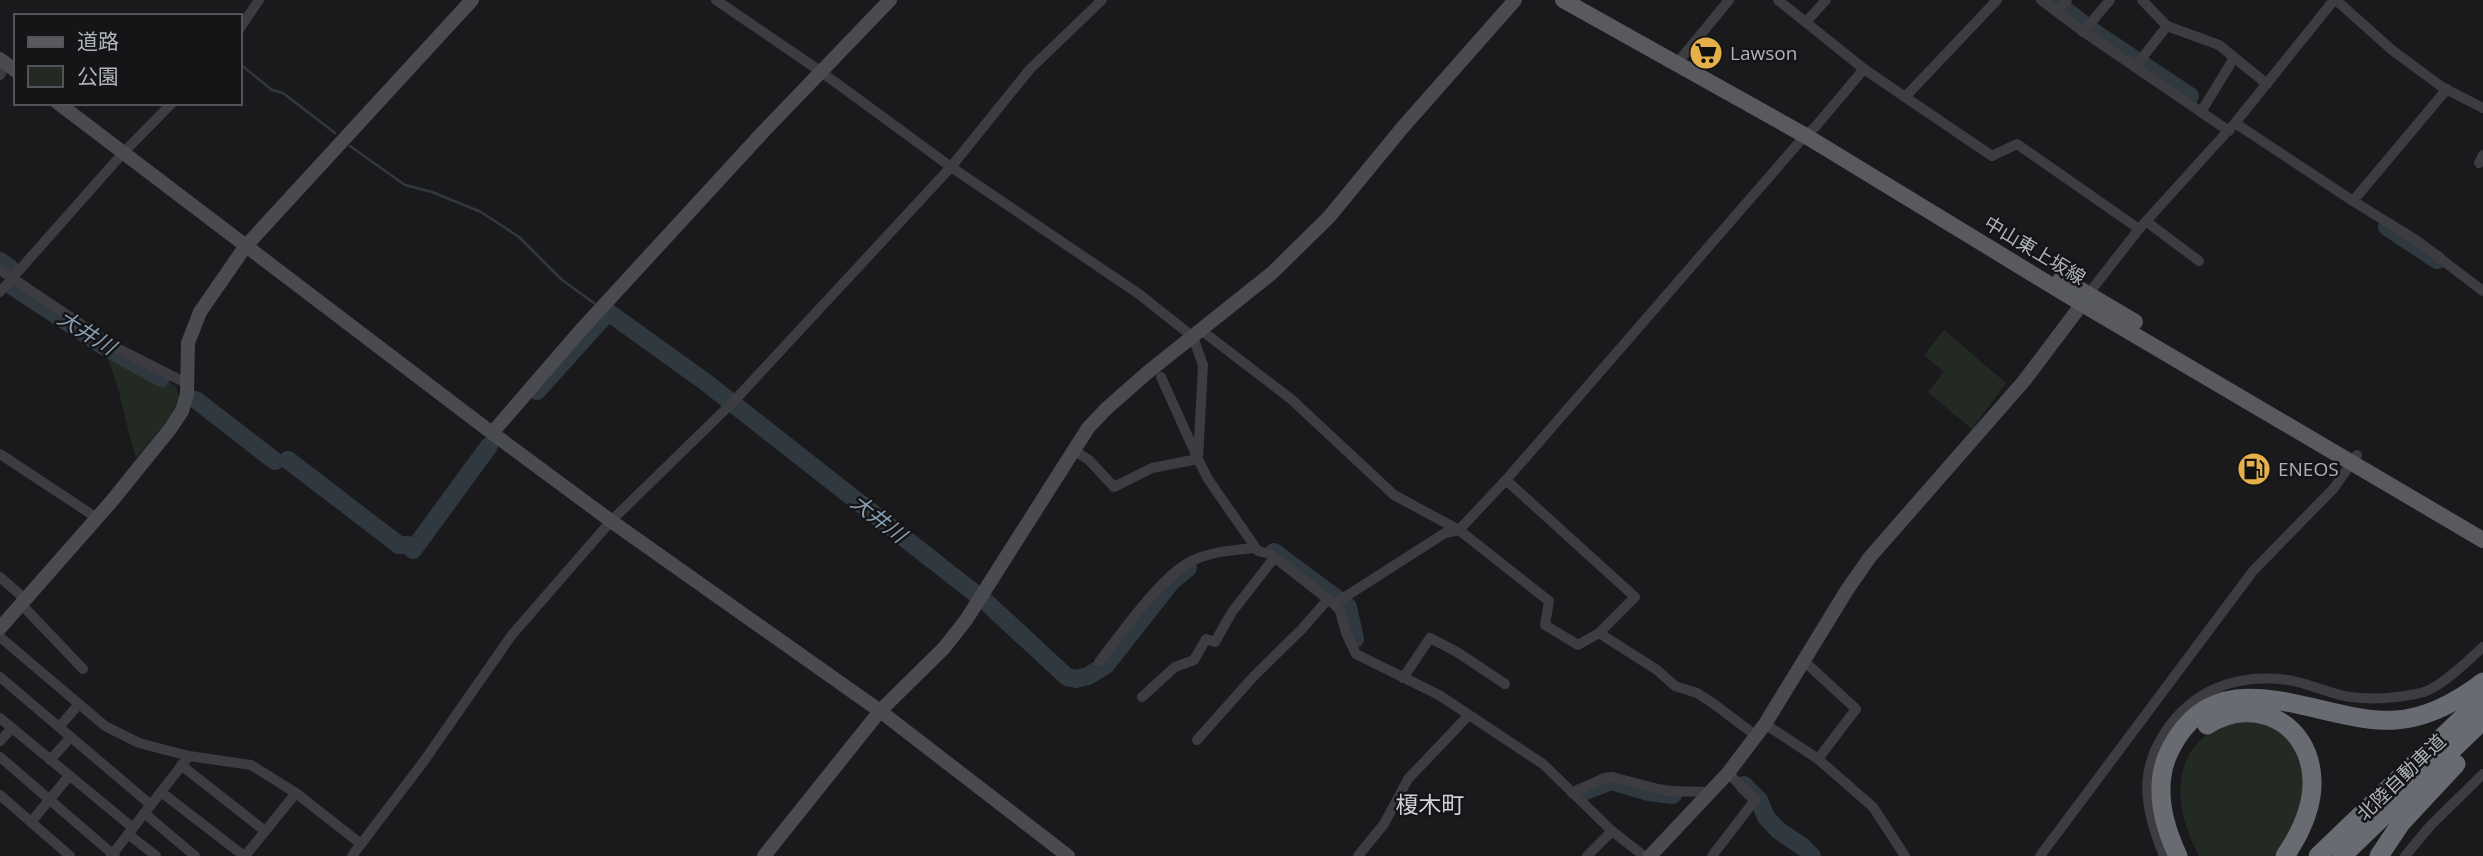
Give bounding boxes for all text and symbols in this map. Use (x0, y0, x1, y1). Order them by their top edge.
legend (14, 14, 242, 105)
text: 道路 (77, 27, 119, 55)
supermarket icon: Lawson (1687, 34, 1725, 72)
place label: Lawson (1730, 40, 1797, 66)
text: 公園 (77, 62, 119, 90)
street label: 中山東上坂線 (1979, 209, 2091, 291)
water label: 大井川 (53, 303, 123, 362)
fuel station icon: ENEOS (2235, 450, 2273, 488)
place label: ENEOS (2278, 456, 2339, 482)
water label: 大井川 (846, 488, 914, 550)
street label: 北陸自動車道 (2351, 728, 2451, 826)
district label: 榎木町 (1396, 788, 1465, 820)

